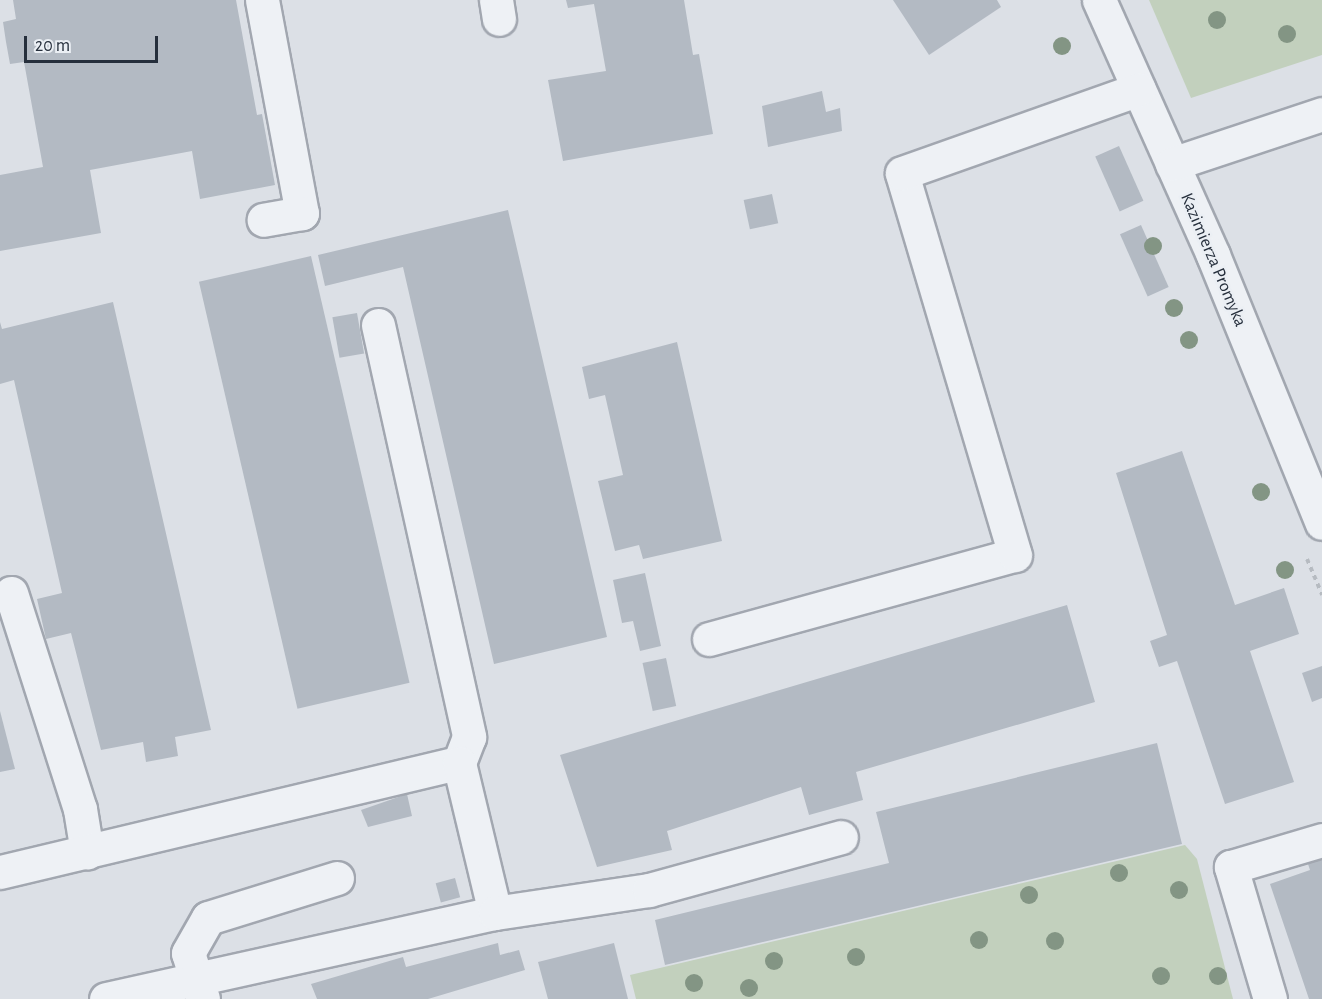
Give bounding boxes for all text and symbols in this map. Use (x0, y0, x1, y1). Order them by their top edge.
scale bar (27, 24, 160, 62)
text: 20 m (35, 37, 70, 55)
street label: Kazimierza Promyka (1175, 190, 1251, 330)

